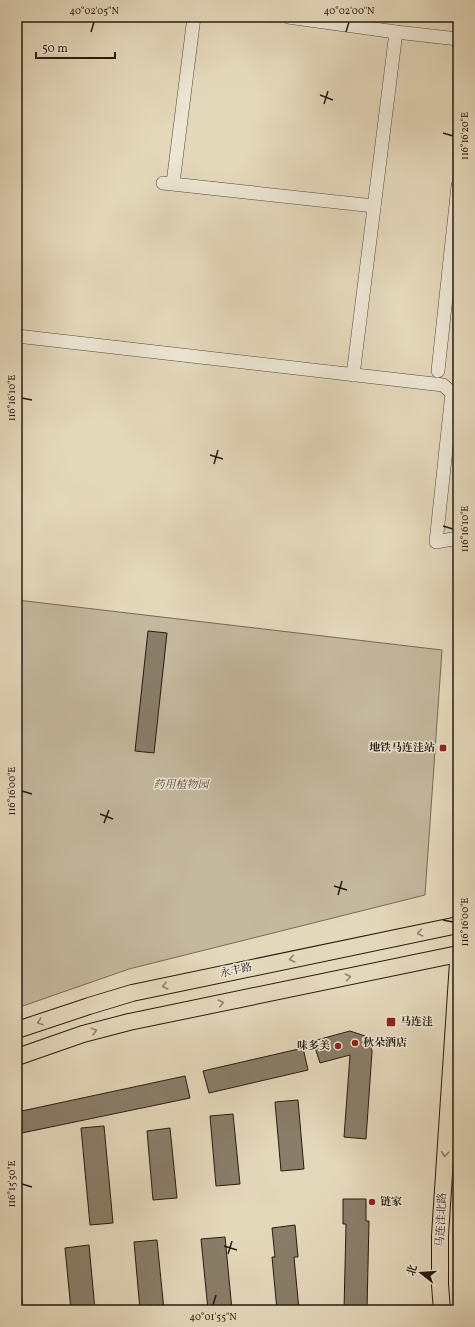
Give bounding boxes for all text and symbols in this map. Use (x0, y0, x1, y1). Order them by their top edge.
text: 40°02'05"N (69, 4, 119, 18)
text: 40°02'00"N (324, 4, 375, 18)
scale bar (36, 34, 115, 60)
text: 50 m (42, 41, 68, 57)
text: 116°16'20"E (458, 112, 472, 160)
text: 116°16'10"E (5, 375, 19, 421)
text: 116°16'10"E (458, 506, 472, 552)
place label: 地铁马连洼站 (369, 741, 435, 756)
marker: 地铁马连洼站 (438, 743, 448, 753)
text: 116°16'00"E (5, 767, 19, 815)
park label: 药用植物园 (154, 778, 210, 793)
text: 116°16'00"E (458, 898, 472, 946)
one-way arrow (417, 929, 423, 937)
one-way arrow (289, 955, 296, 963)
street label: 永丰路 (218, 960, 254, 982)
one-way arrow (345, 973, 351, 981)
one-way arrow (162, 981, 168, 989)
one-way arrow (218, 999, 224, 1007)
place label: 马连洼 (400, 1015, 433, 1030)
marker: 马连洼 (385, 1016, 397, 1028)
one-way arrow (37, 1017, 44, 1026)
one-way arrow (90, 1027, 97, 1036)
place label: 秋朵酒店 (363, 1036, 407, 1051)
marker: 秋朵酒店 (350, 1038, 360, 1048)
place label: 味多美 (297, 1039, 330, 1054)
marker: 味多美 (333, 1041, 343, 1051)
one-way arrow (441, 1151, 450, 1157)
text: 116°15'50"E (5, 1160, 19, 1208)
street label: 马连洼北路 (433, 1192, 451, 1248)
place label: 链家 (380, 1195, 402, 1210)
marker: 链家 (367, 1197, 377, 1207)
north arrow (401, 1253, 441, 1293)
text: 北 (404, 1263, 422, 1278)
text: 40°01'55"N (189, 1310, 237, 1324)

